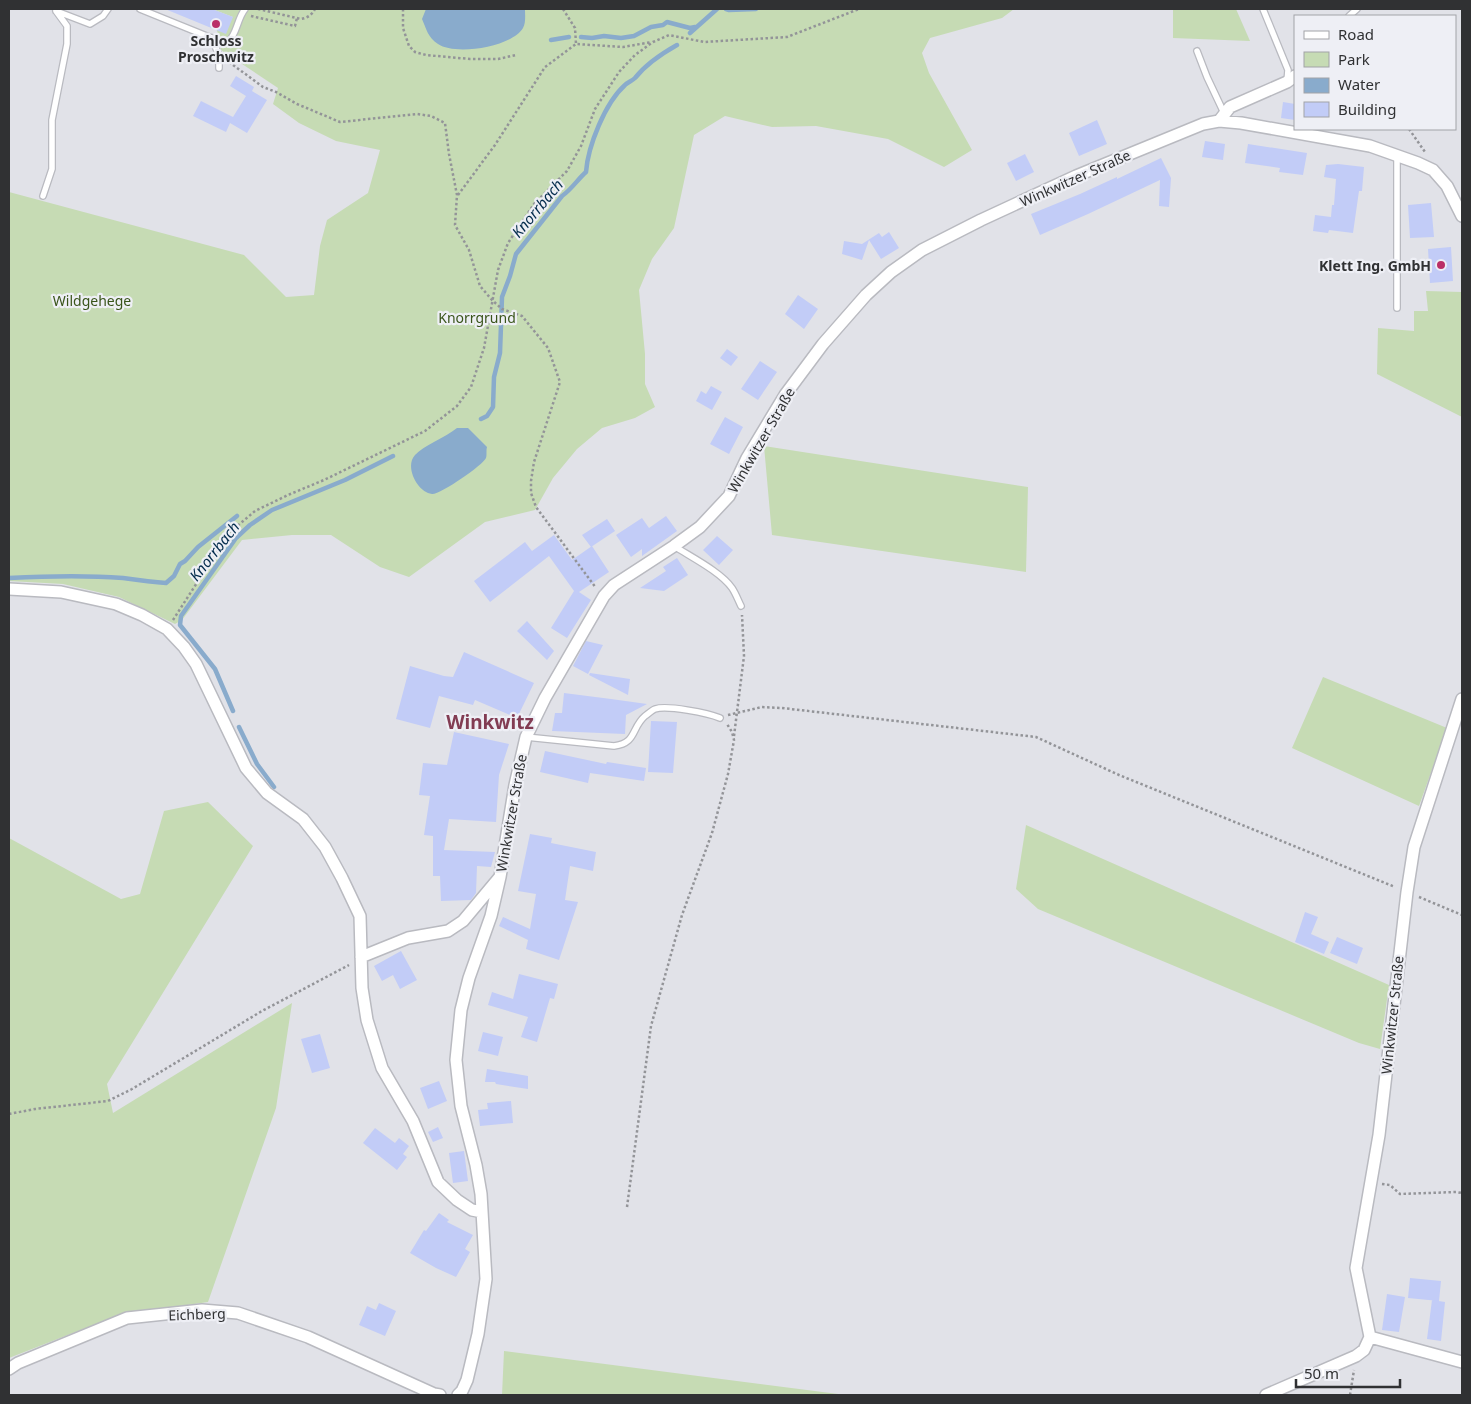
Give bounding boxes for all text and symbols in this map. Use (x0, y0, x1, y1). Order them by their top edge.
legend (1294, 15, 1456, 130)
marker: Schloss Proschwitz (210, 18, 222, 30)
text: Road (1338, 24, 1374, 44)
place label: Schloss Proschwitz (178, 31, 254, 66)
text: Park (1338, 49, 1370, 69)
text: Water (1338, 74, 1380, 94)
text: Building (1338, 99, 1396, 119)
street label: Winkwitzer Straße (1017, 145, 1133, 211)
water label: Knorrbach (507, 175, 567, 241)
place label: Klett Ing. GmbH (1319, 256, 1431, 275)
marker: Klett Ing. GmbH (1435, 259, 1447, 271)
park label: Wildgehege (53, 291, 131, 310)
park label: Knorrgrund (438, 308, 516, 327)
street label: Winkwitzer Straße (723, 384, 799, 496)
water label: Knorrbach (185, 517, 243, 585)
district label: Winkwitz (446, 709, 534, 735)
street label: Winkwitzer Straße (491, 753, 531, 873)
street label: Winkwitzer Straße (1376, 955, 1408, 1075)
street label: Eichberg (168, 1304, 226, 1324)
scale bar (1296, 1356, 1400, 1388)
text: 50 m (1304, 1363, 1339, 1383)

